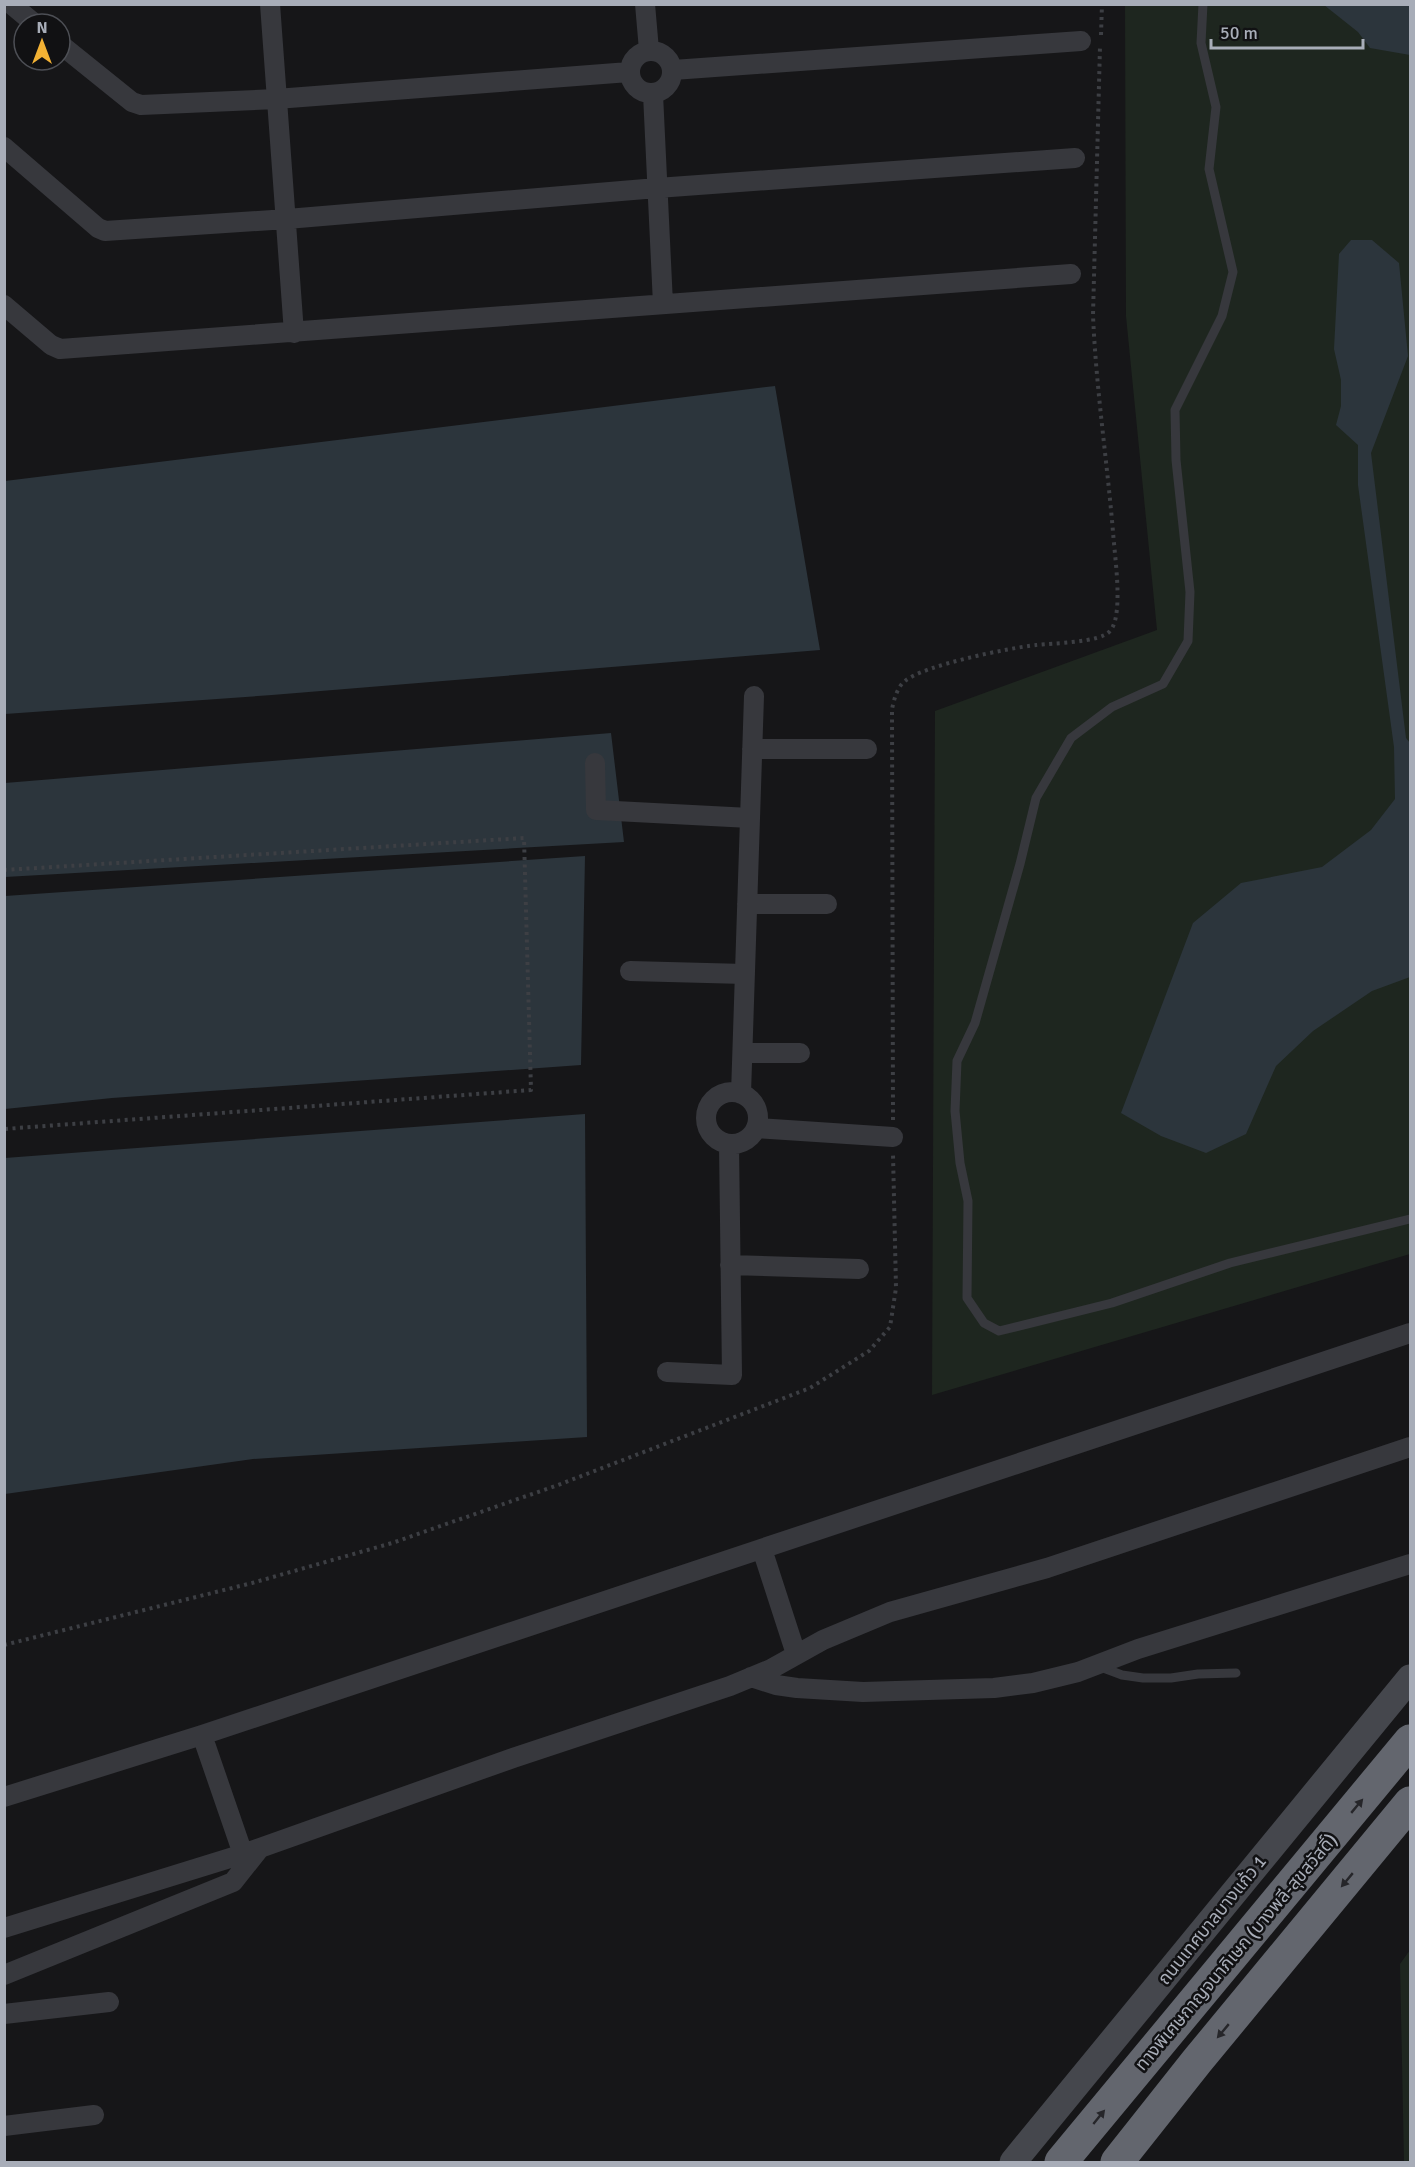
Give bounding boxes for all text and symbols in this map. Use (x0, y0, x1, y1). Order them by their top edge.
north arrow (12, 12, 72, 72)
scale bar (1211, 12, 1362, 50)
text: N (36, 18, 48, 38)
text: 50 m (1220, 22, 1258, 44)
one-way arrow (1350, 1798, 1363, 1813)
street label: ทางพิเศษกาญจนาภิเษก (บางพลี-สุขสวัสดิ์) (1130, 1829, 1342, 2075)
street label: ถนนเทศบาลบางแก้ว 1 (1153, 1851, 1271, 1989)
one-way arrow (1340, 1872, 1353, 1888)
one-way arrow (1216, 2023, 1229, 2039)
one-way arrow (1092, 2109, 1105, 2125)

